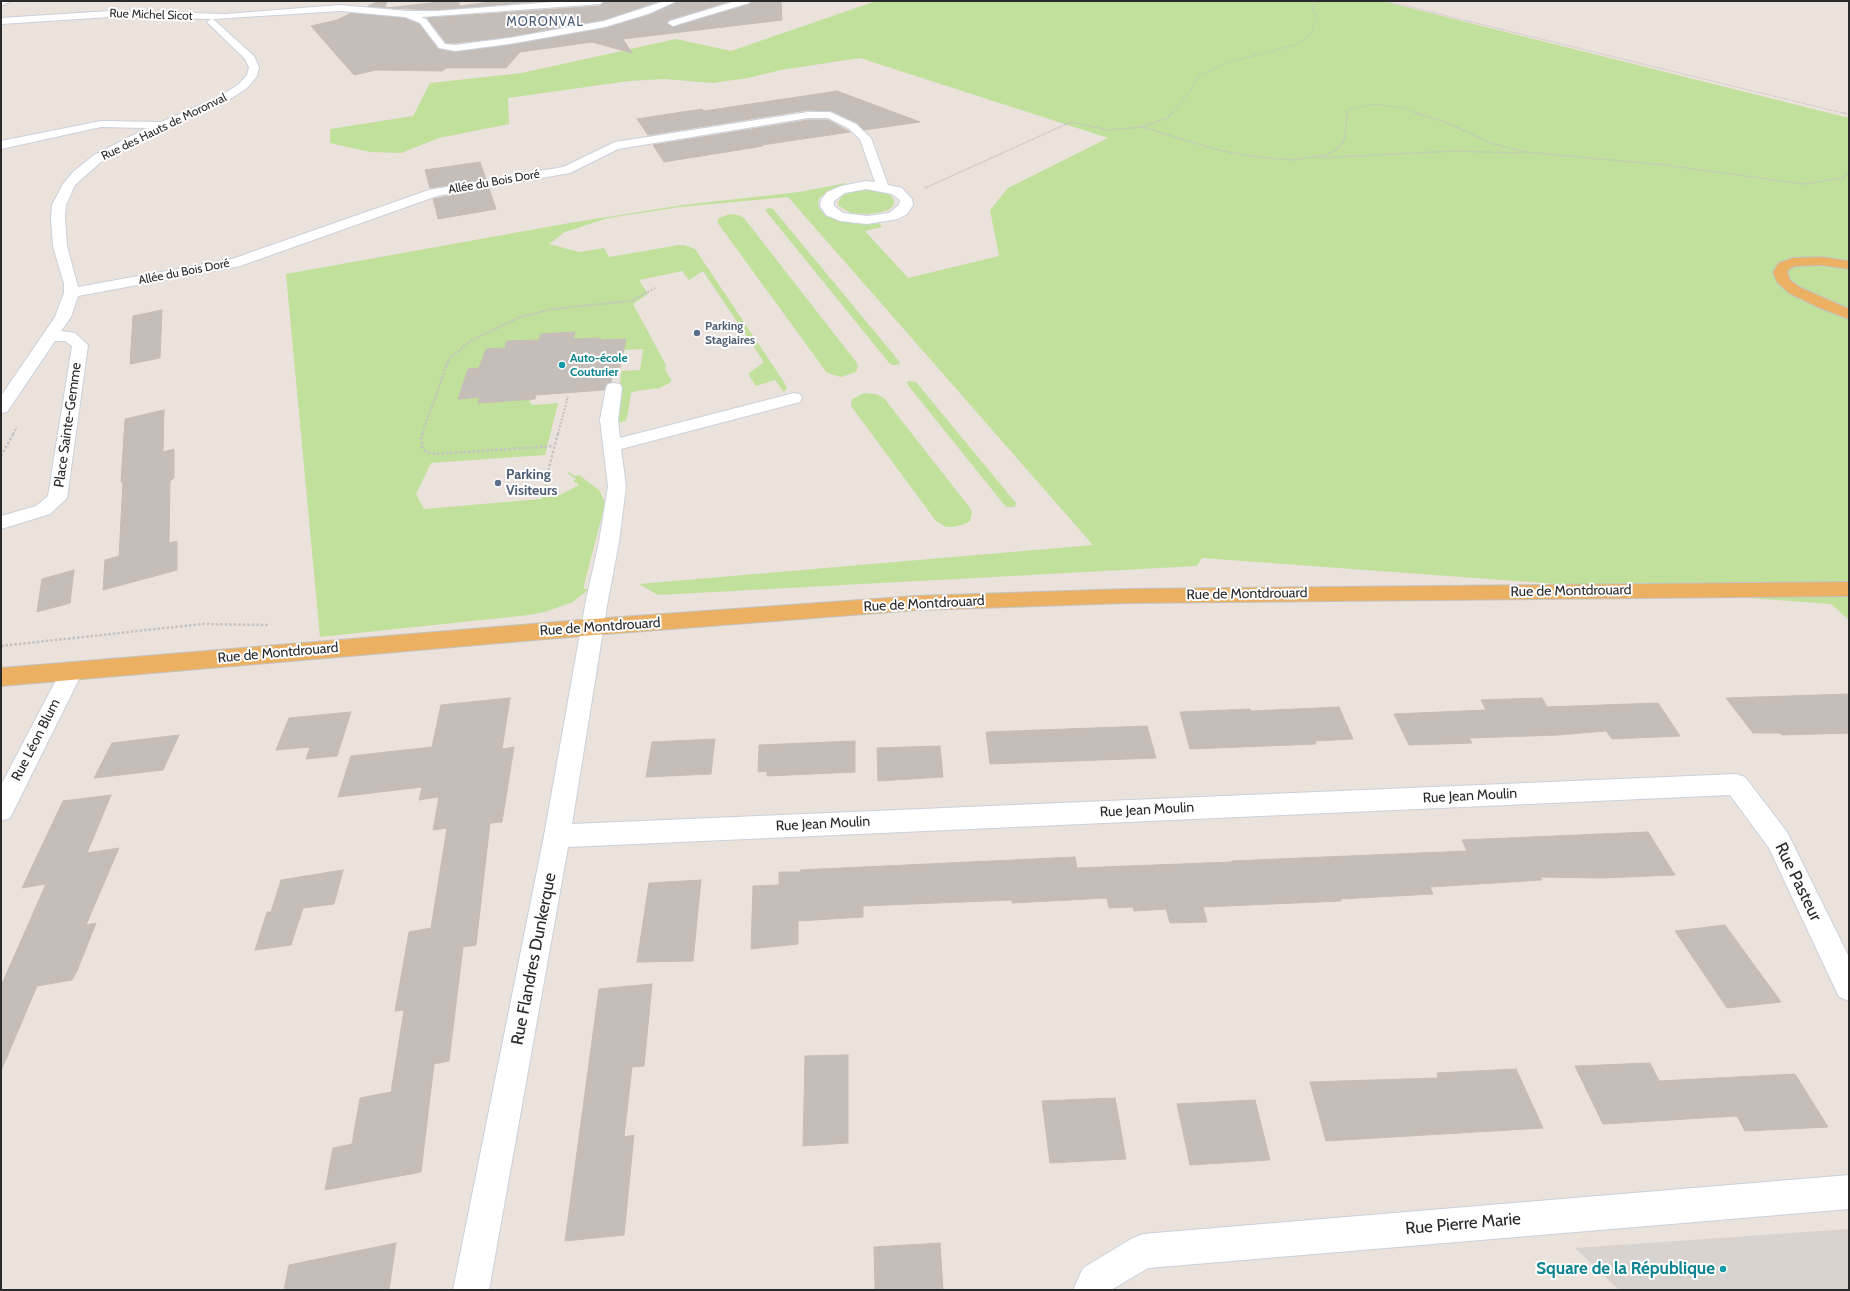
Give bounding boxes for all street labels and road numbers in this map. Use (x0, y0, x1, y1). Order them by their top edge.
street label: Rue Michel Sicot (109, 6, 193, 24)
street label: Rue des Hauts de Moronval (99, 90, 229, 164)
street label: Allée du Bois Doré (447, 167, 541, 197)
street label: Allée du Bois Doré (137, 256, 231, 288)
street label: Place Sainte-Gemme (51, 361, 85, 489)
street label: Rue de Montdrouard (1510, 582, 1632, 600)
street label: Rue de Montdrouard (1186, 585, 1308, 603)
street label: Rue de Montdrouard (863, 592, 985, 616)
street label: Rue de Montdrouard (539, 614, 661, 640)
street label: Rue de Montdrouard (217, 639, 339, 667)
street label: Rue Léon Blum (8, 696, 64, 784)
street label: Rue Jean Moulin (1422, 785, 1518, 807)
street label: Rue Jean Moulin (1099, 799, 1195, 821)
street label: Rue Jean Moulin (775, 813, 871, 835)
street label: Rue Pasteur (1770, 839, 1826, 925)
street label: Rue Flandres Dunkerque (507, 871, 561, 1047)
street label: Rue Pierre Marie (1404, 1209, 1522, 1239)

